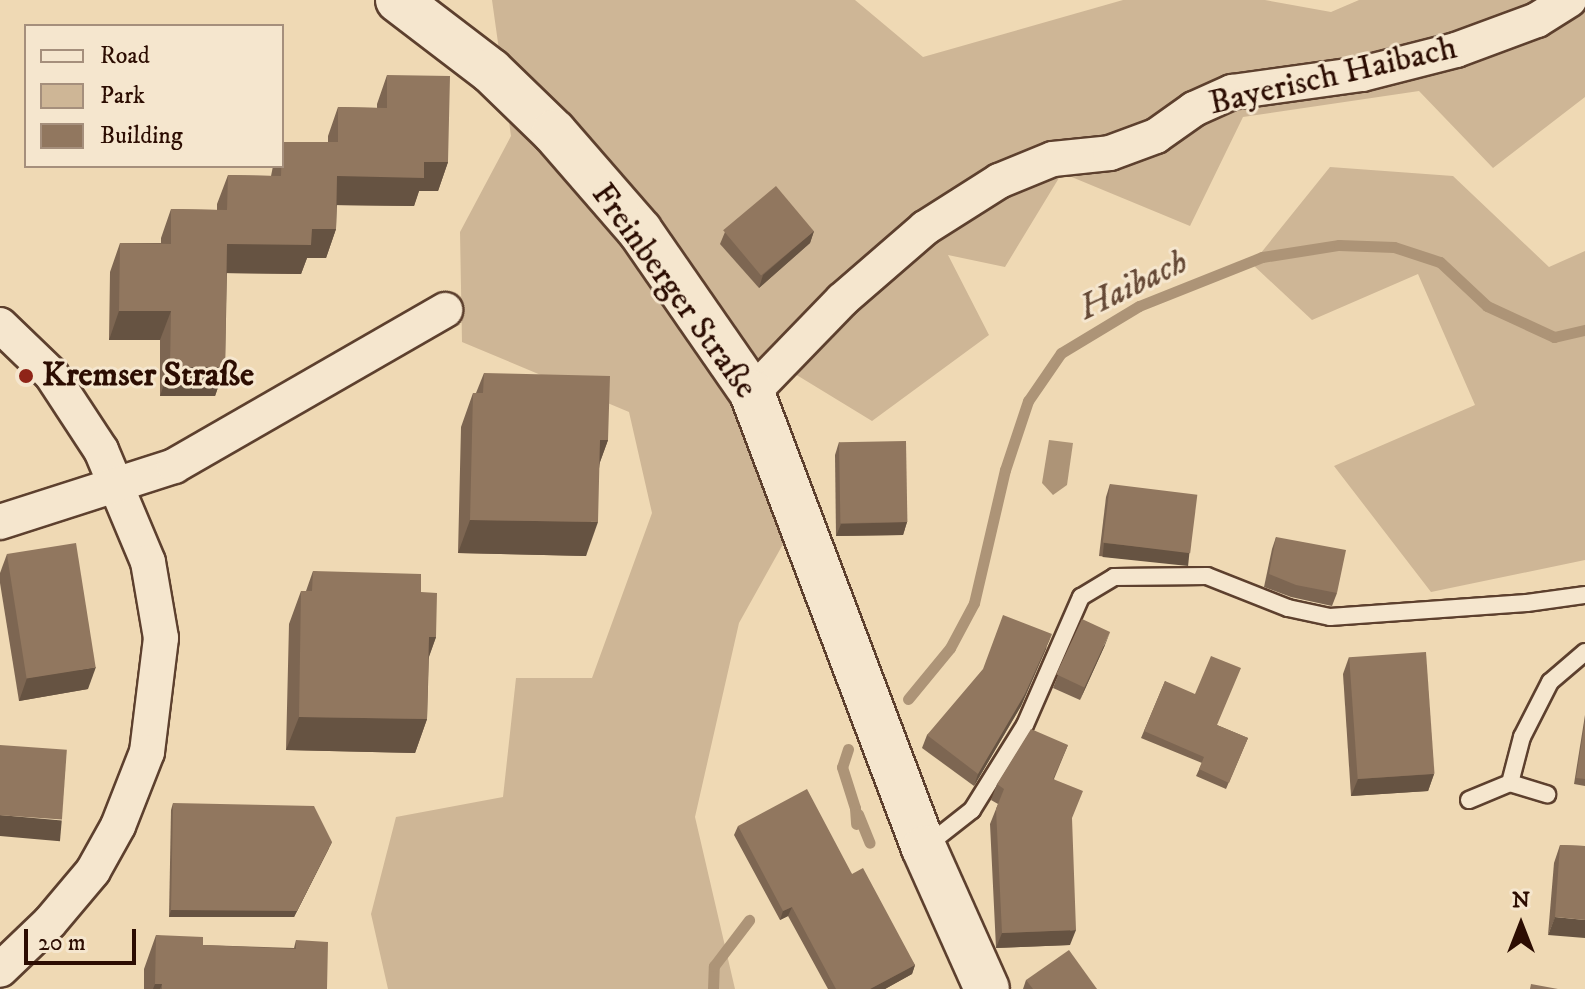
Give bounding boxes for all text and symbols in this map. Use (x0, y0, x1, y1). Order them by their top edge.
legend (24, 24, 284, 168)
street label: Bayerisch Haibach (1205, 28, 1461, 124)
text: Road (100, 41, 150, 71)
text: Park (100, 81, 145, 111)
text: Building (100, 121, 183, 151)
street label: Freinberger Straße (582, 175, 766, 407)
water label: Haibach (1071, 240, 1195, 330)
place label: Kremser Straße (42, 356, 254, 396)
marker: Kremser Straße (17, 367, 35, 385)
north arrow (1481, 885, 1561, 965)
text: N (1512, 887, 1530, 914)
scale bar (28, 913, 140, 963)
text: 20 m (38, 928, 86, 958)

